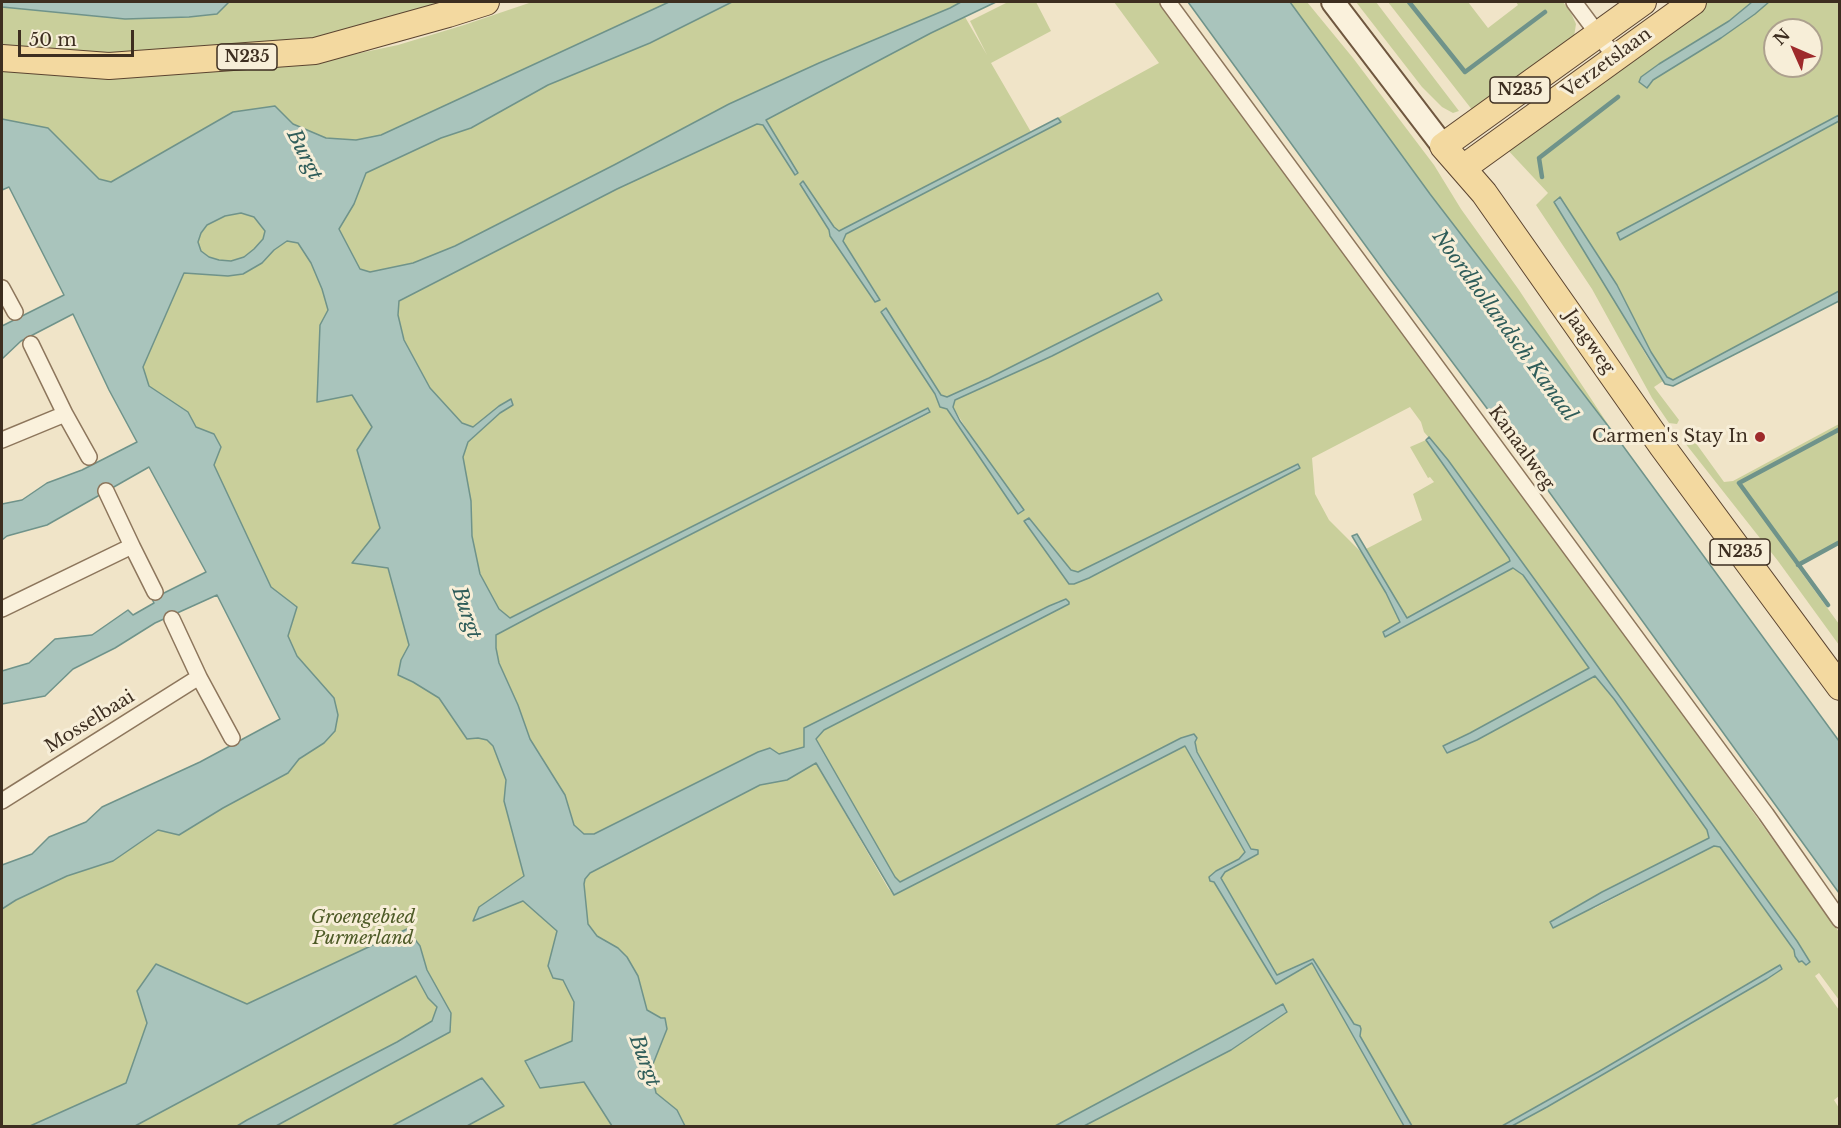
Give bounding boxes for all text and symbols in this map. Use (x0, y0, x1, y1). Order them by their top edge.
scale bar (21, 18, 136, 56)
north arrow (1763, 18, 1823, 78)
street label: Verzetslaan (1558, 23, 1656, 103)
text: N (1769, 24, 1794, 49)
text: 50 m (29, 29, 77, 51)
road number: N235 (217, 44, 277, 70)
road number: N235 (1490, 77, 1550, 103)
water label: Burgt (281, 126, 327, 184)
water label: Noordhollandsch Kanaal (1427, 226, 1581, 426)
street label: Jaagweg (1559, 306, 1619, 378)
street label: Kanaalweg (1483, 402, 1559, 494)
place label: Carmen's Stay In (1592, 426, 1748, 448)
marker: Carmen's Stay In (1753, 430, 1767, 444)
road number: N235 (1710, 539, 1770, 565)
water label: Burgt (446, 584, 486, 642)
street label: Mosselbaai (41, 686, 139, 758)
park label: Groengebied Purmerland (311, 907, 415, 950)
water label: Burgt (624, 1032, 664, 1090)

